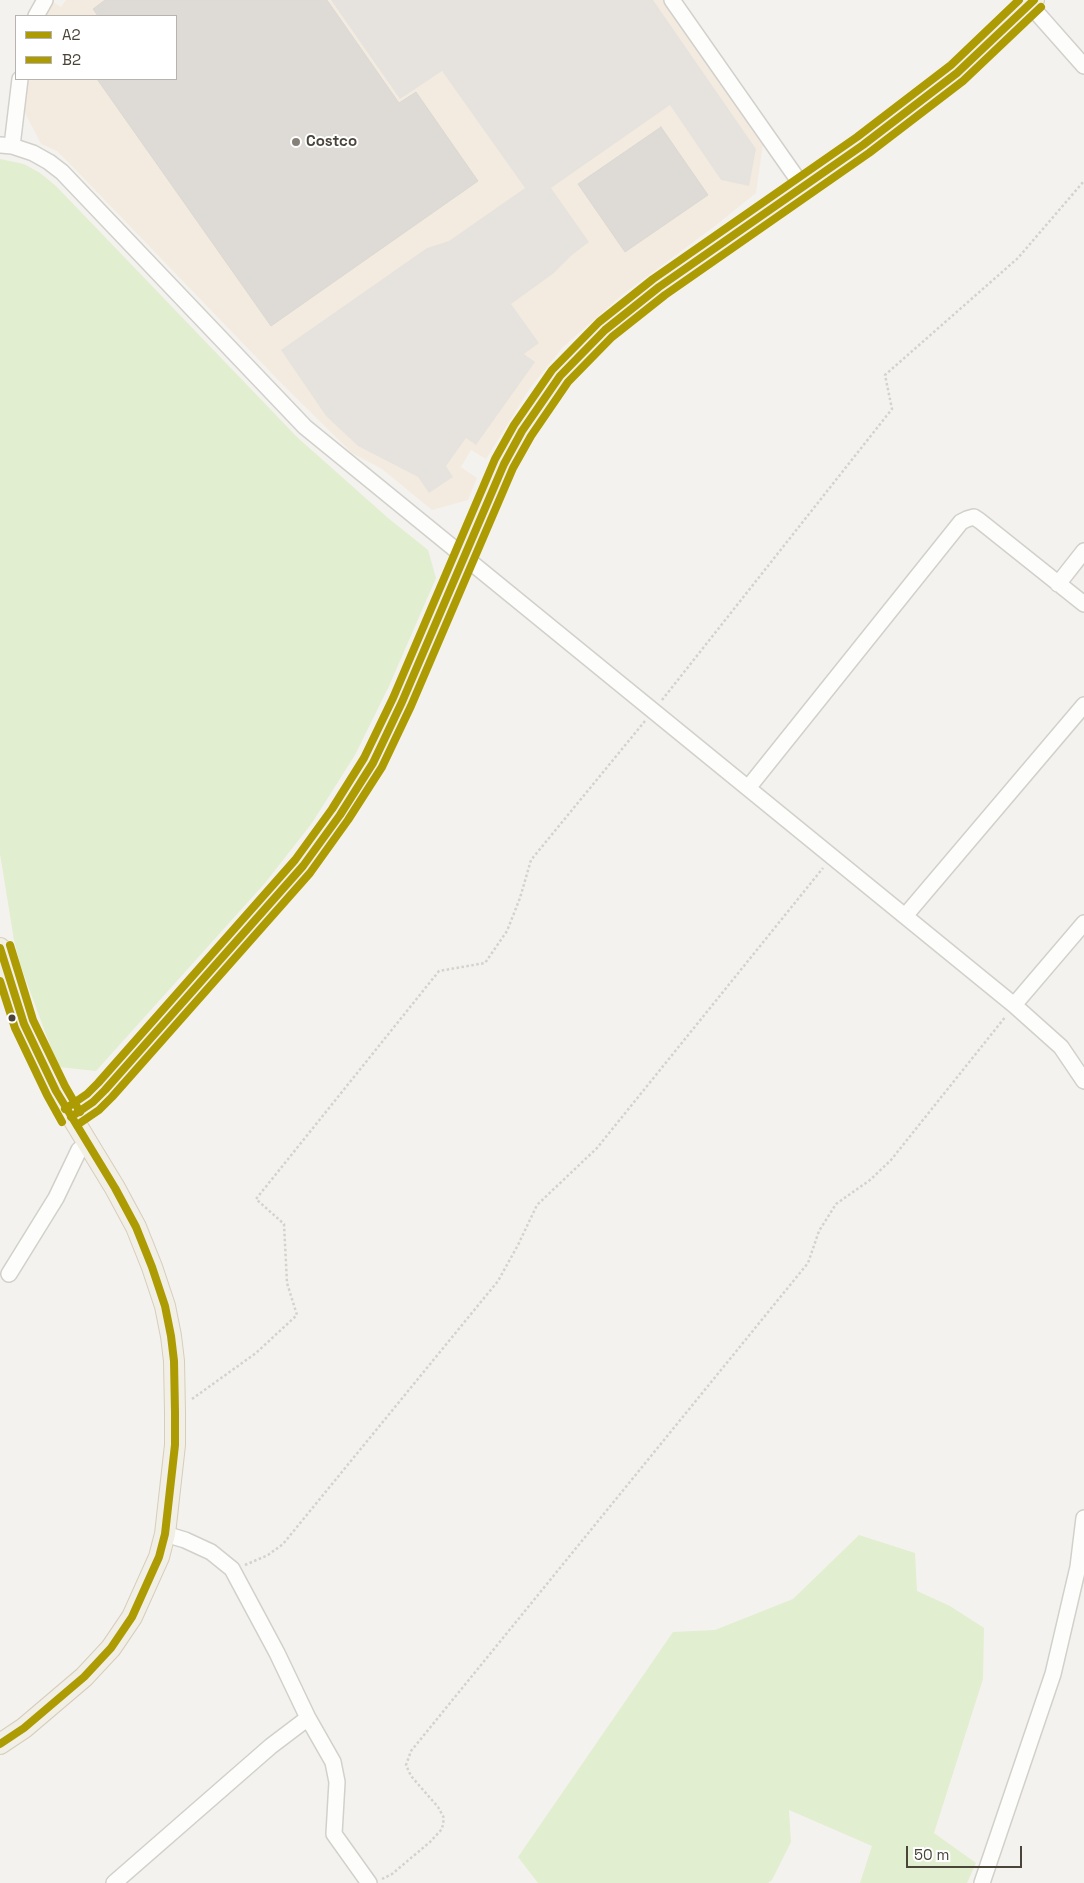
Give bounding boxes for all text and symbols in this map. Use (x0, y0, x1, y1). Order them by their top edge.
legend (15, 15, 178, 80)
text: A2 (62, 25, 81, 44)
text: B2 (62, 50, 81, 69)
place label: Costco (306, 133, 357, 151)
marker: Costco (290, 136, 302, 148)
unlabelled marker (7, 1013, 17, 1023)
scale bar (909, 1836, 1025, 1868)
text: 50 m (914, 1845, 949, 1864)

